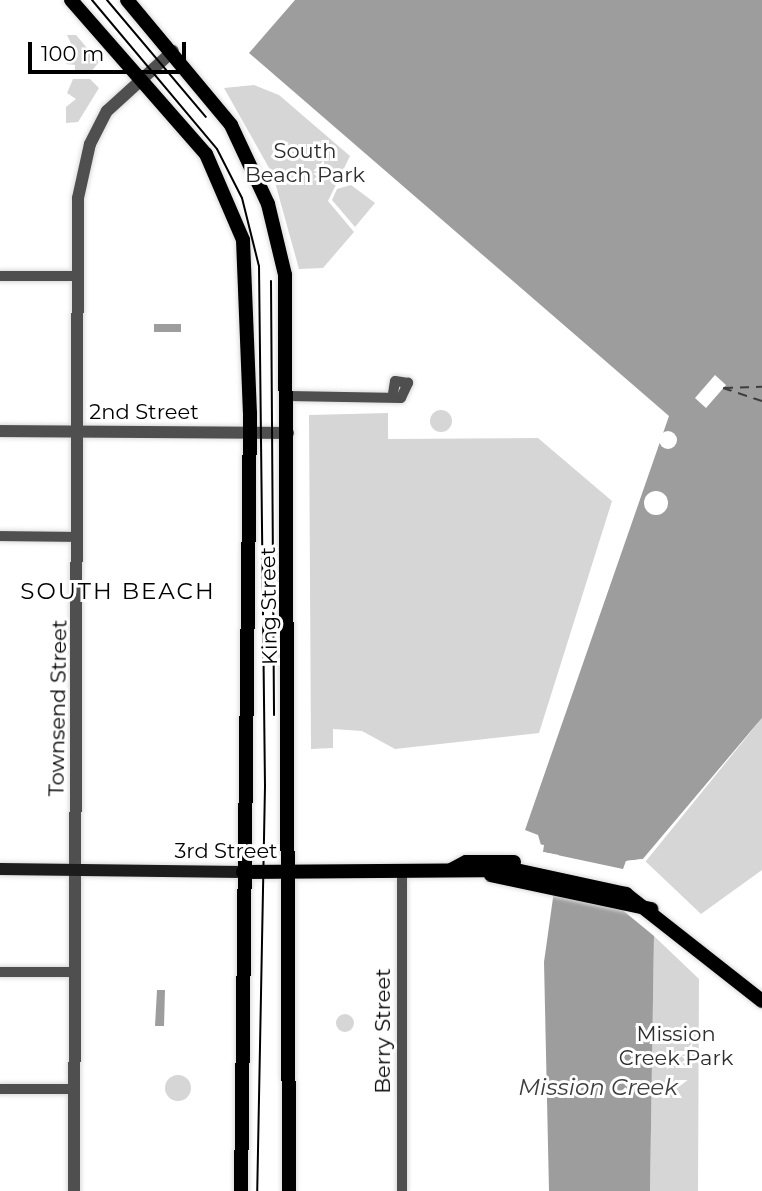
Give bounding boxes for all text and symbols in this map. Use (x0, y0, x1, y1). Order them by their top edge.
scale bar (32, 28, 189, 72)
text: 100 m (41, 41, 104, 66)
park label: South Beach Park (245, 138, 365, 188)
street label: 2nd Street (89, 399, 199, 425)
street label: King Street (255, 547, 283, 665)
district label: SOUTH BEACH (22, 577, 214, 605)
street label: Townsend Street (44, 619, 72, 797)
street label: 3rd Street (174, 838, 278, 864)
street label: Berry Street (370, 968, 396, 1094)
park label: Mission Creek Park (619, 1021, 733, 1071)
water label: Mission Creek (518, 1073, 678, 1101)

